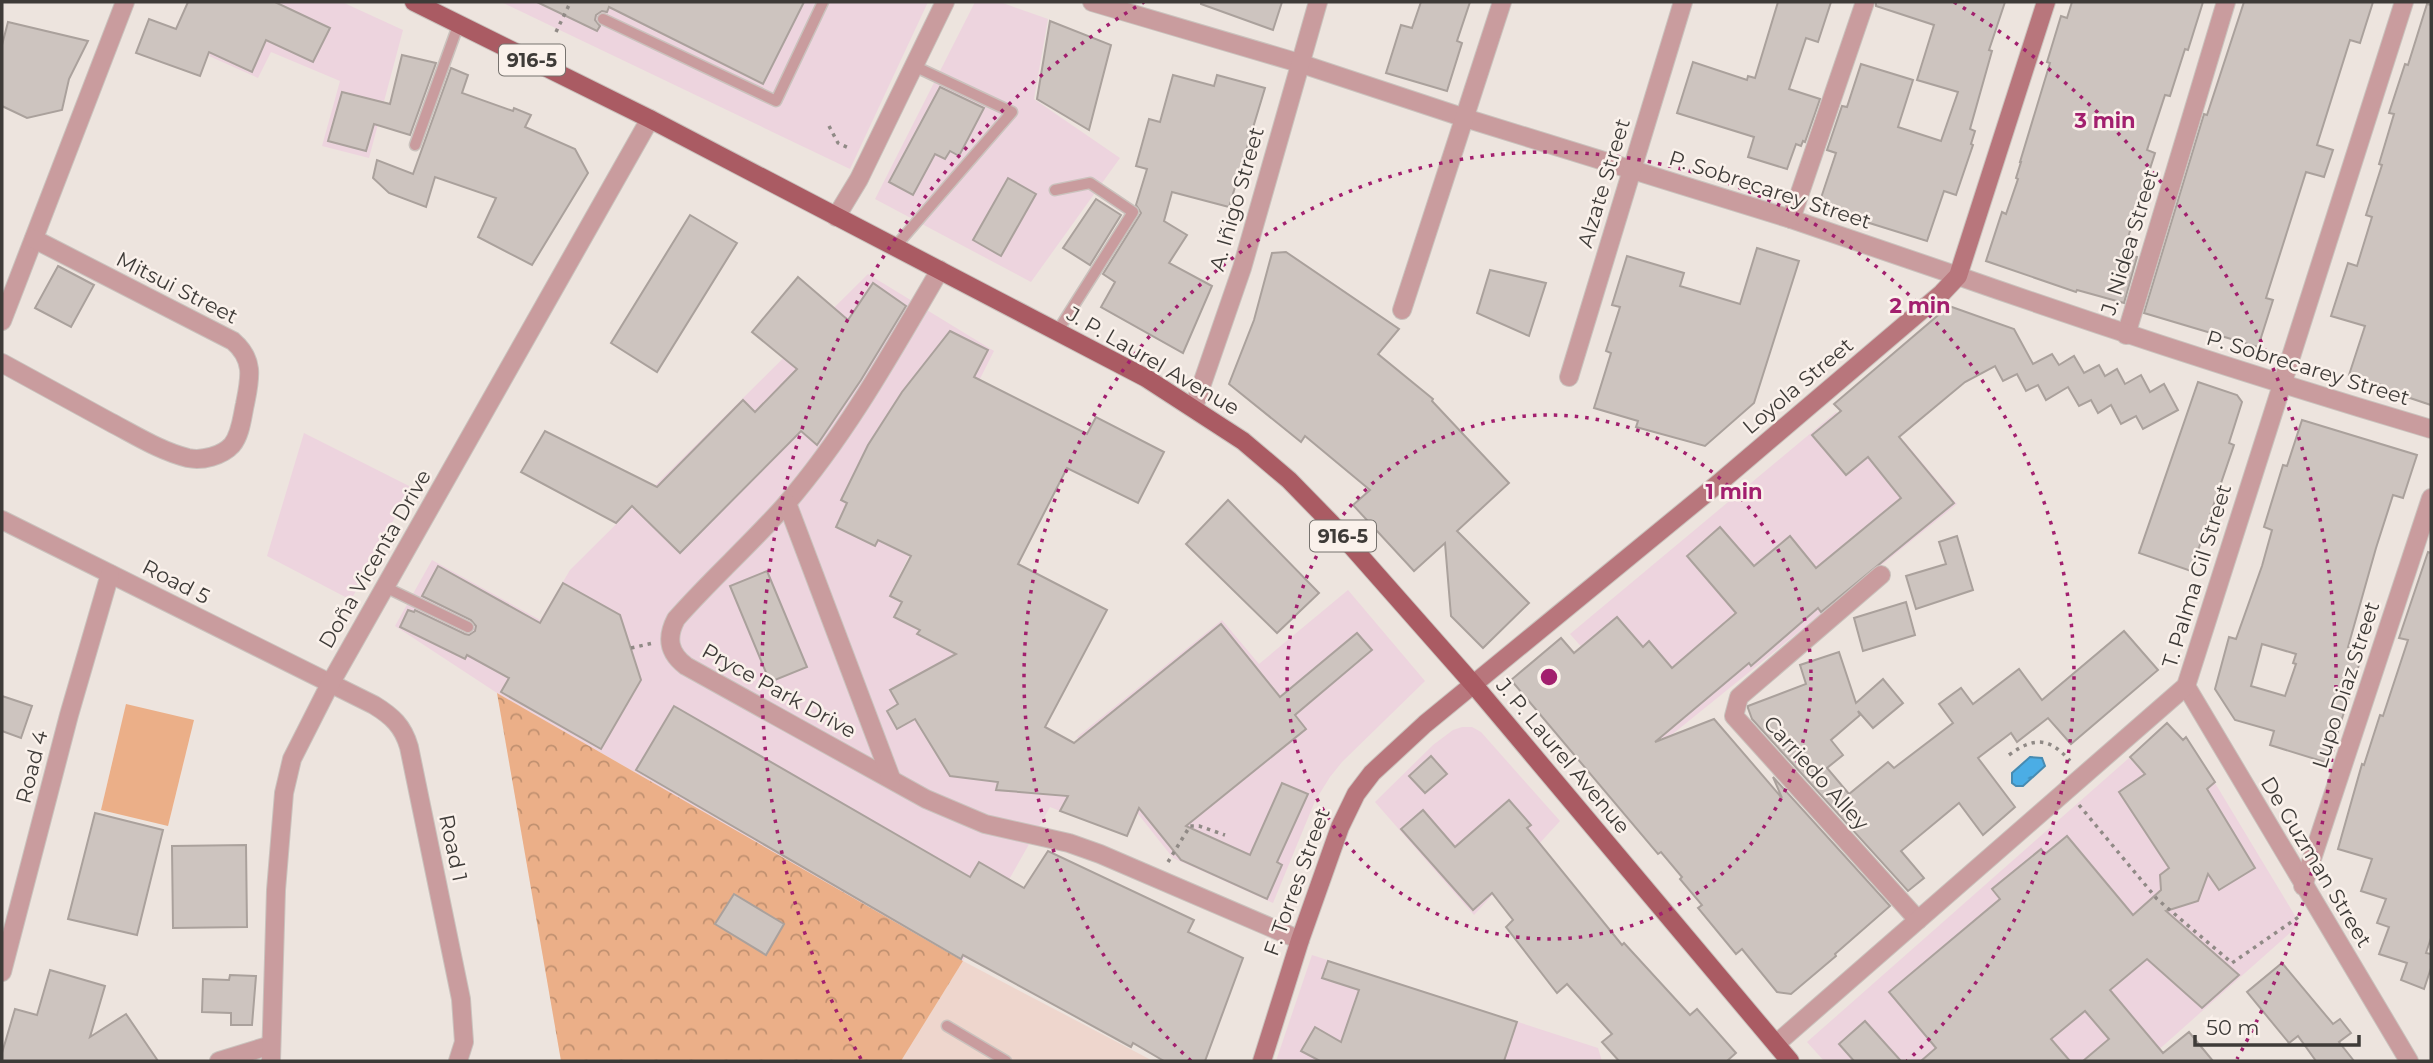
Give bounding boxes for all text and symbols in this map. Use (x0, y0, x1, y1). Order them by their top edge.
road number: 916-5 (499, 44, 565, 76)
text: 3 min (2073, 108, 2136, 133)
street label: Alzate Street (1572, 115, 1635, 250)
street label: A. Iñigo Street (1204, 124, 1269, 274)
street label: P. Sobrecarey Street (1666, 145, 1874, 234)
street label: J. Nidea Street (2095, 166, 2164, 319)
street label: Mitsui Street (112, 246, 242, 329)
text: 2 min (1889, 293, 1951, 318)
street label: J. P. Laurel Avenue (1062, 301, 1244, 420)
street label: P. Sobrecarey Street (2204, 325, 2413, 410)
street label: Loyola Street (1737, 332, 1858, 439)
street label: Doña Vicenta Drive (313, 465, 436, 652)
text: 1 min (1705, 479, 1763, 504)
street label: T. Palma Gil Street (2157, 481, 2236, 671)
road number: 916-5 (1310, 520, 1376, 552)
street label: Road 5 (138, 554, 214, 609)
street label: Lupo Diaz Street (2307, 598, 2384, 772)
street label: Pryce Park Drive (698, 638, 861, 743)
centre of rings (1537, 665, 1561, 689)
street label: J. P. Laurel Avenue (1491, 672, 1636, 838)
street label: Carriedo Alley (1759, 710, 1875, 835)
street label: Road 4 (10, 728, 53, 806)
street label: De Guzman Street (2256, 772, 2377, 952)
street label: F. Torres Street (1258, 805, 1335, 959)
street label: Road 1 (434, 812, 473, 884)
scale bar (2195, 1004, 2360, 1048)
text: 50 m (2206, 1015, 2260, 1040)

